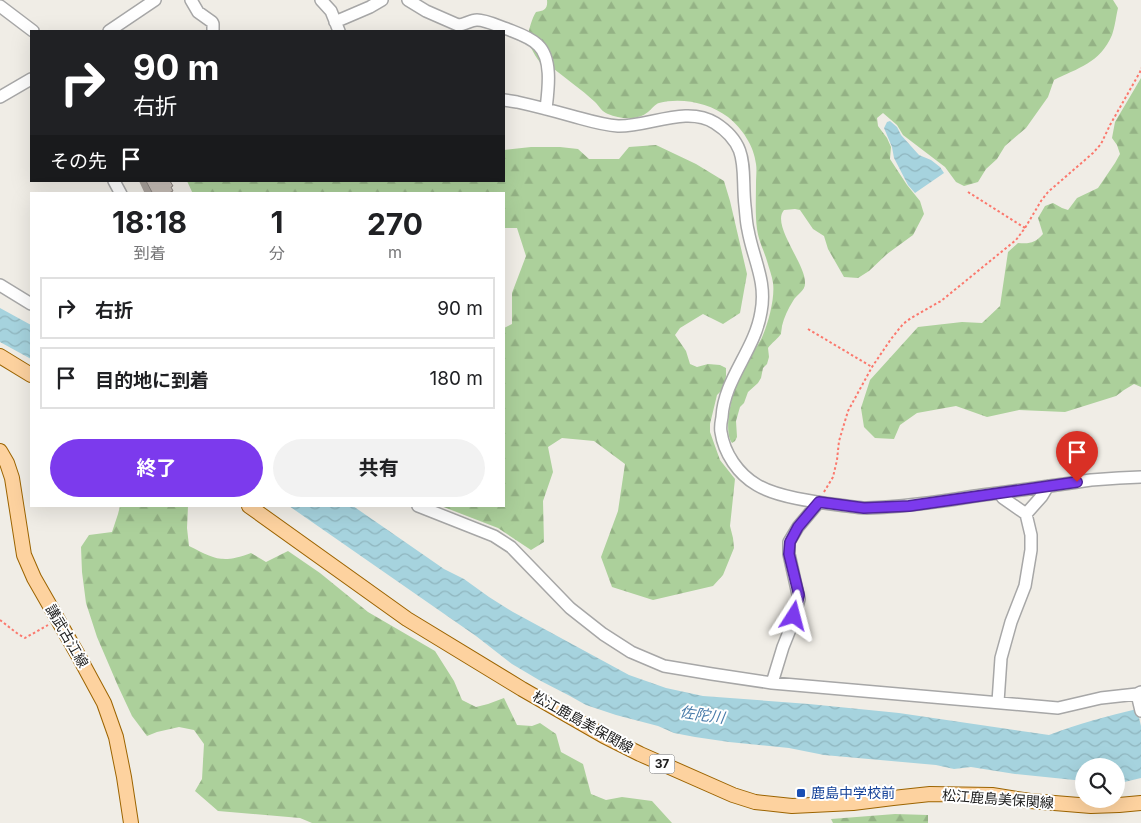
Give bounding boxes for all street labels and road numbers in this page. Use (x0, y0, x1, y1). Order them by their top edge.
street label: 講武古江線 (43, 601, 92, 670)
street label: 松江鹿島美保関線 (530, 687, 636, 756)
road number: 37 (650, 754, 674, 774)
street label: 松江鹿島美保関線 (942, 786, 1054, 811)

